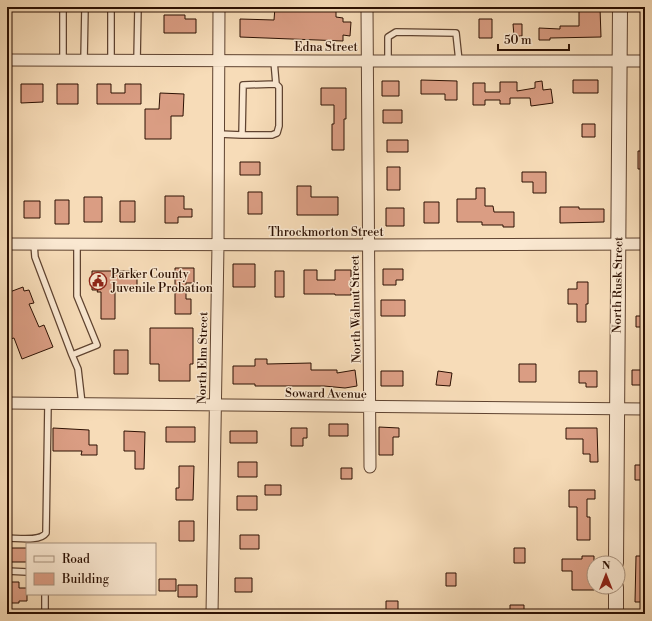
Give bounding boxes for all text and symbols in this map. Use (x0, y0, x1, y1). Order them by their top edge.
scale bar (498, 26, 569, 52)
text: 50 m (504, 33, 532, 48)
street label: Edna Street (294, 40, 358, 55)
street label: Throckmorton Street (268, 225, 384, 240)
street label: North Rusk Street (610, 236, 626, 334)
street label: North Walnut Street (348, 254, 364, 363)
place label: Parker County Juvenile Probation (110, 267, 213, 296)
public building icon: Parker County Juvenile Probation (88, 271, 108, 291)
street label: North Elm Street (195, 311, 211, 404)
street label: Soward Avenue (285, 386, 367, 402)
legend (26, 543, 156, 595)
text: Road (62, 552, 90, 567)
north arrow (586, 555, 626, 595)
text: N (602, 559, 611, 573)
text: Building (61, 572, 110, 587)

